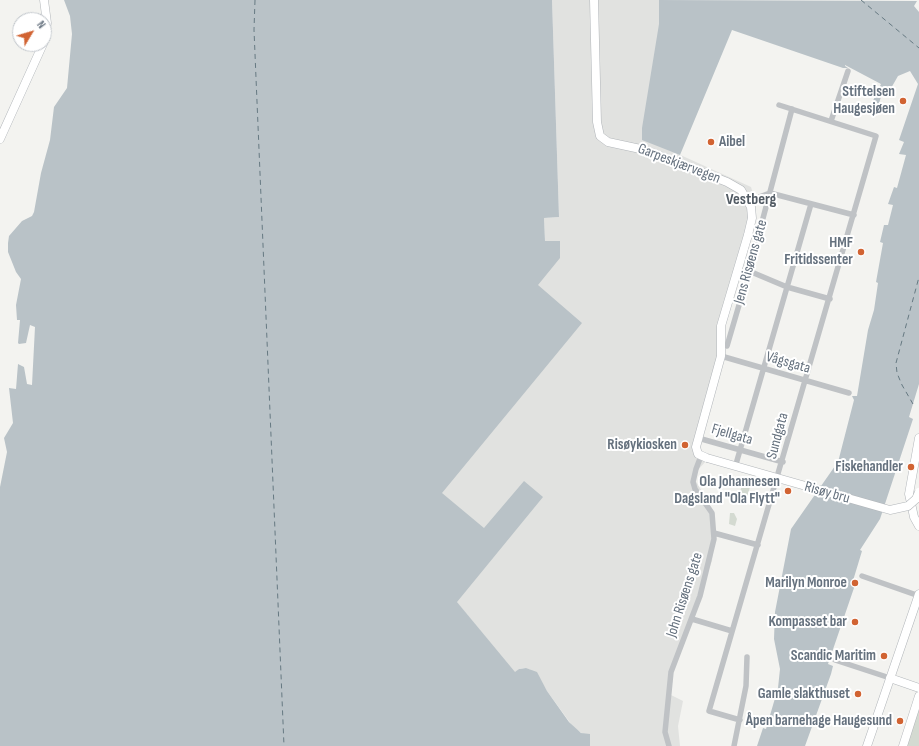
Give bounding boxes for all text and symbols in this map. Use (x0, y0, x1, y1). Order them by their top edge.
north arrow (12, 12, 52, 52)
text: N (34, 19, 48, 31)
place label: Stiftelsen Haugesjøen (833, 83, 895, 118)
marker: Stiftelsen Haugesjøen (898, 96, 908, 106)
place label: Aibel (719, 133, 745, 151)
marker: Aibel (706, 137, 716, 147)
street label: Garpeskjærvegen (635, 140, 723, 188)
district label: Vestberg (726, 190, 776, 210)
street label: Jens Risøens gate (730, 218, 772, 306)
place label: HMF Fritidssenter (784, 234, 853, 269)
marker: HMF Fritidssenter (856, 247, 866, 257)
street label: Vågsgata (764, 348, 812, 378)
street label: Sundgata (763, 411, 793, 461)
street label: Fjellgata (709, 421, 755, 449)
place label: Risøykiosken (607, 436, 677, 454)
marker: Risøykiosken (680, 440, 690, 450)
place label: Fiskehandler (835, 458, 903, 476)
marker: Fiskehandler (906, 462, 916, 472)
place label: Ola Johannesen Dagsland "Ola Flytt" (674, 473, 780, 508)
street label: Risøy bru (802, 478, 852, 508)
marker: Ola Johannesen Dagsland "Ola Flytt" (783, 486, 793, 496)
street label: John Risøens gate (663, 550, 707, 640)
place label: Marilyn Monroe (765, 574, 847, 592)
marker: Marilyn Monroe (850, 578, 860, 588)
place label: Kompasset bar (768, 613, 847, 631)
marker: Kompasset bar (850, 617, 860, 627)
place label: Scandic Maritim (791, 647, 876, 665)
marker: Scandic Maritim (879, 651, 889, 661)
place label: Gamle slakthuset (758, 685, 850, 703)
marker: Gamle slakthuset (853, 689, 863, 699)
place label: Åpen barnehage Haugesund (746, 712, 892, 730)
marker: Åpen barnehage Haugesund (895, 716, 905, 726)

